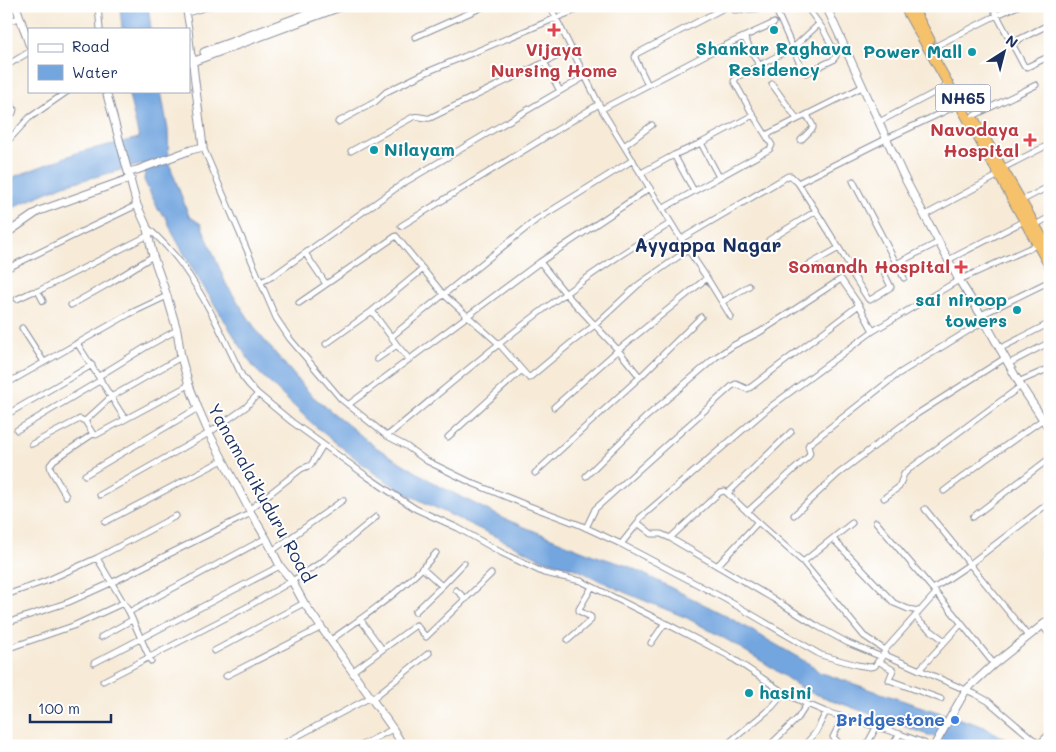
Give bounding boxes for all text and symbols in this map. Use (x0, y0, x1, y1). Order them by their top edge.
marker: Vijaya Nursing Home (547, 23, 561, 37)
marker: Shankar Raghava Residency (768, 24, 780, 36)
legend (28, 28, 190, 92)
north arrow (978, 28, 1028, 78)
text: N (1002, 30, 1022, 52)
text: Road (72, 36, 109, 56)
place label: Shankar Raghava Residency (696, 36, 852, 81)
place label: Vijaya Nursing Home (491, 37, 618, 82)
place label: Power Mall (863, 39, 962, 63)
marker: Power Mall (966, 46, 978, 58)
text: Water (72, 62, 118, 82)
road number: NH65 (936, 85, 990, 112)
place label: Navodaya Hospital (930, 117, 1019, 162)
marker: Navodaya Hospital (1023, 133, 1037, 147)
place label: Nilayam (384, 137, 455, 161)
marker: Nilayam (368, 144, 380, 156)
district label: Ayyappa Nagar (635, 232, 782, 257)
place label: Somandh Hospital (788, 254, 950, 278)
marker: Somandh Hospital (954, 260, 968, 274)
place label: sai niroop towers (915, 287, 1007, 332)
marker: sai niroop towers (1011, 304, 1023, 316)
street label: Yanamalaikuduru Road (203, 399, 321, 586)
place label: hasini (759, 680, 812, 704)
marker: hasini (743, 687, 755, 699)
scale bar (30, 692, 111, 724)
text: 100 m (38, 698, 80, 718)
place label: Bridgestone (836, 707, 945, 731)
marker: Bridgestone (949, 714, 961, 726)

